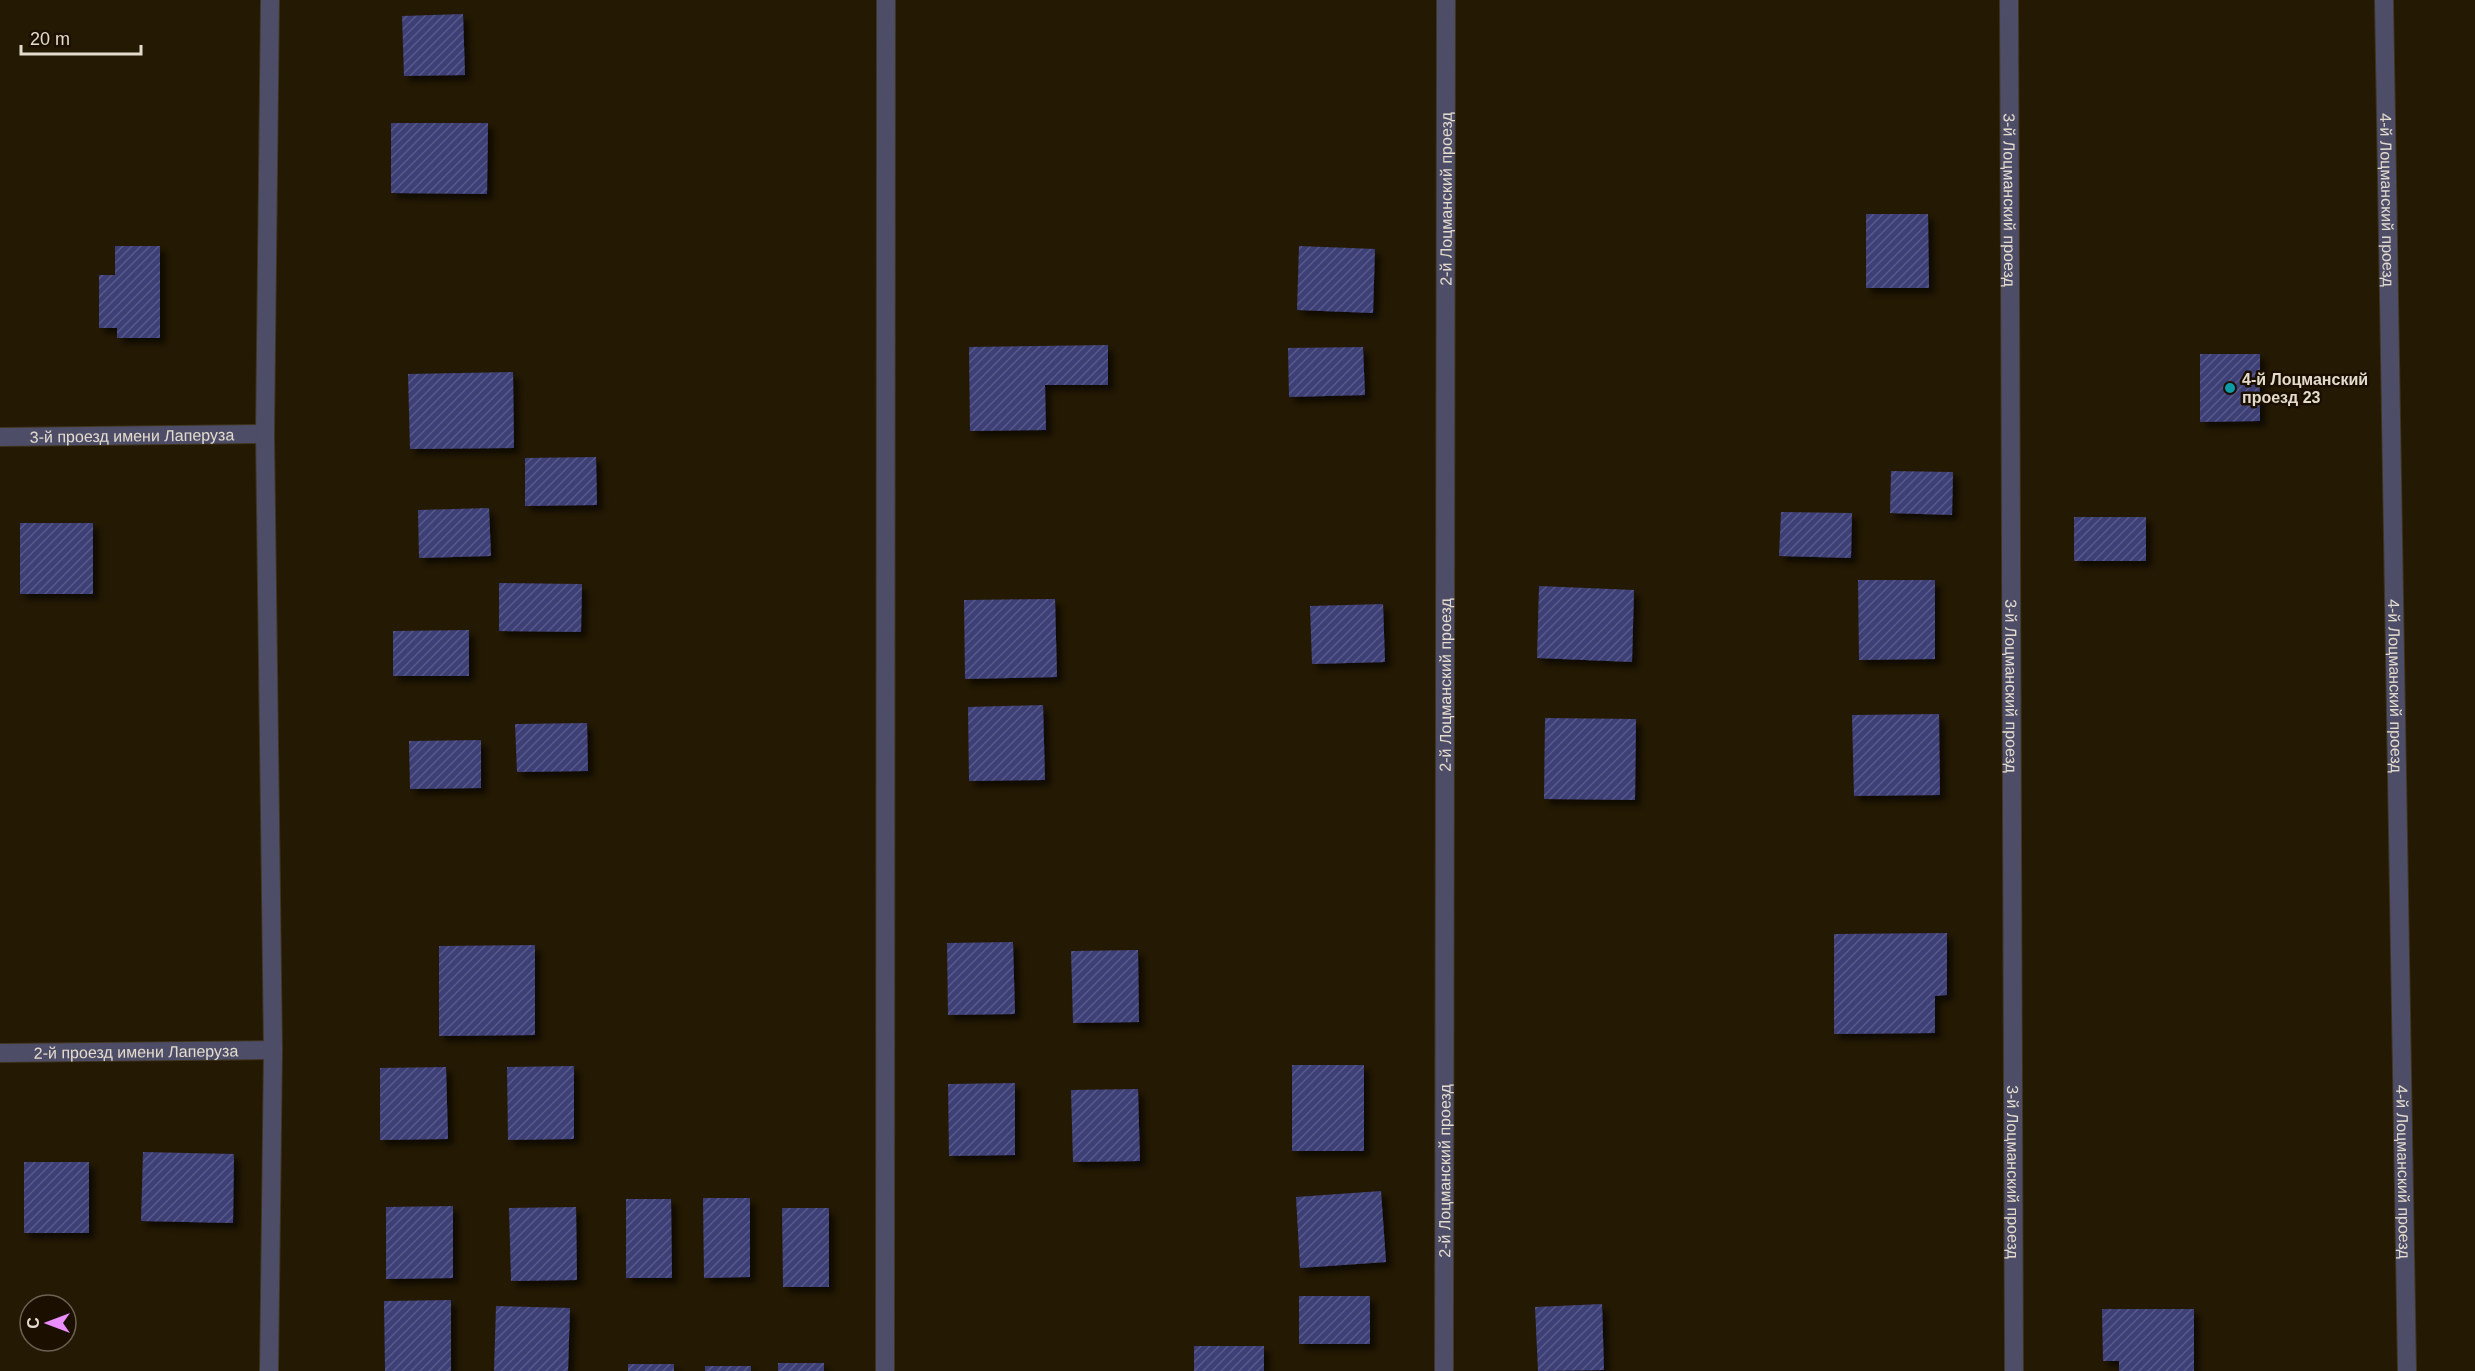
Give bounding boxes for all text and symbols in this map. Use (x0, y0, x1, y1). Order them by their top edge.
scale bar (21, 18, 141, 56)
text: 20 m (30, 29, 70, 49)
street label: 2-й Лоцманский проезд (1437, 112, 1454, 286)
street label: 3-й Лоцманский проезд (2001, 113, 2019, 288)
street label: 4-й Лоцманский проезд (2377, 113, 2397, 288)
place label: 4-й Лоцманский проезд 23 (2242, 371, 2368, 406)
marker: 4-й Лоцманский проезд 23 (2223, 381, 2237, 395)
street label: 3-й проезд имени Лаперуза (30, 426, 234, 445)
street label: 2-й Лоцманский проезд (1436, 598, 1454, 772)
street label: 3-й Лоцманский проезд (2003, 599, 2020, 774)
street label: 4-й Лоцманский проезд (2386, 599, 2405, 774)
street label: 2-й проезд имени Лаперуза (34, 1042, 238, 1061)
street label: 2-й Лоцманский проезд (1436, 1084, 1453, 1258)
street label: 3-й Лоцманский проезд (2004, 1085, 2022, 1259)
street label: 4-й Лоцманский проезд (2394, 1085, 2414, 1259)
north arrow (18, 1293, 78, 1353)
text: С (25, 1317, 42, 1329)

